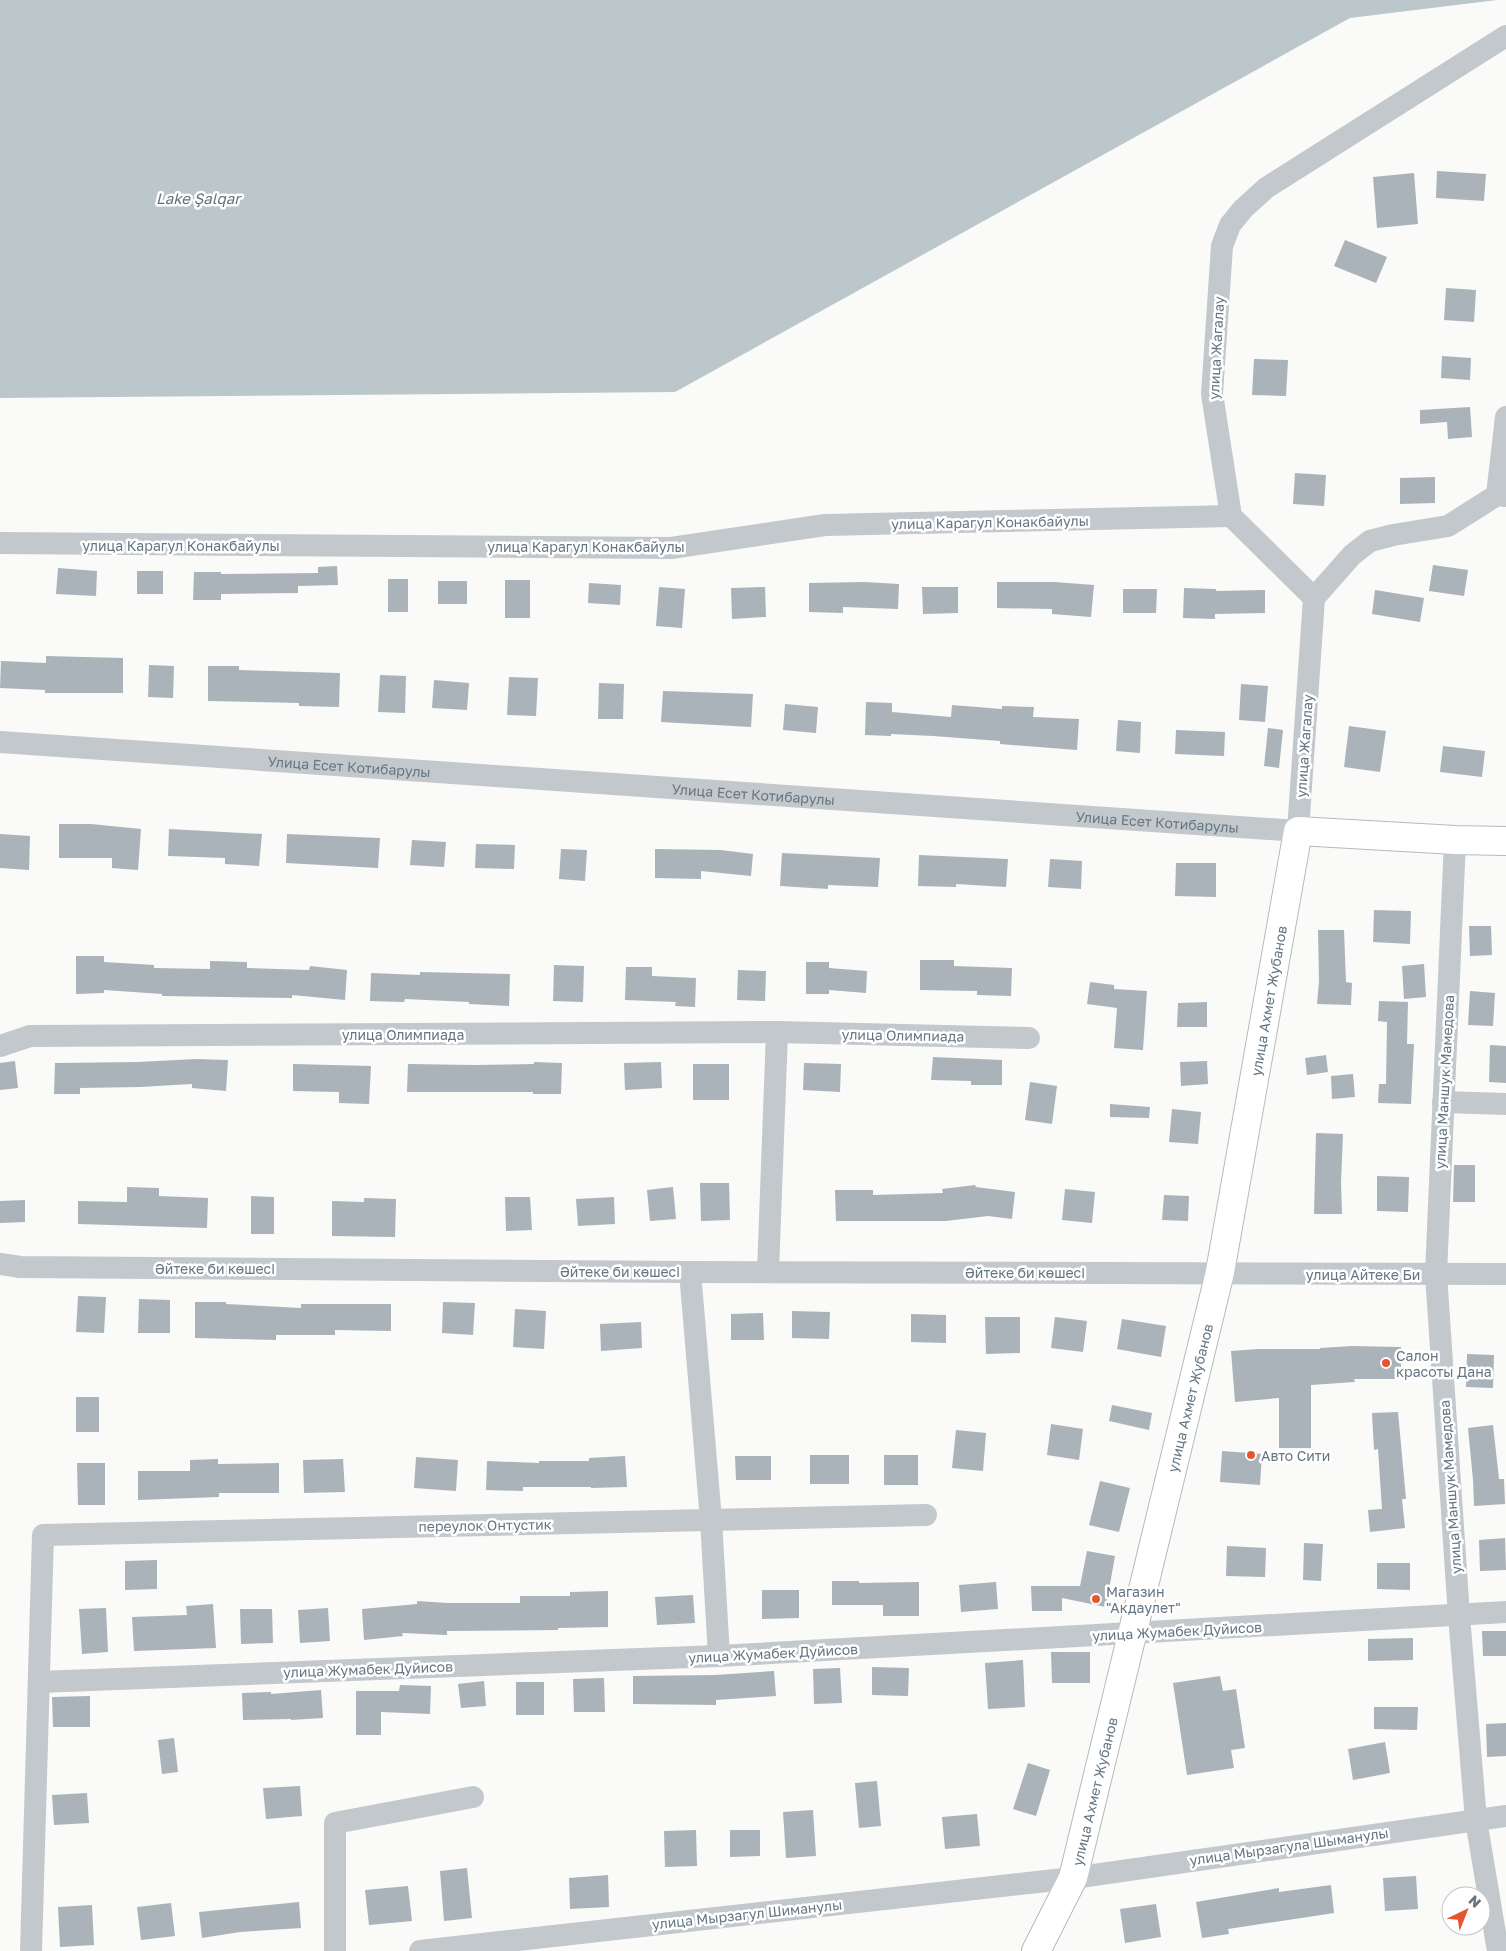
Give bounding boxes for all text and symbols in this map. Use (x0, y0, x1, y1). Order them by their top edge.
water label: Lake Şalqar (156, 189, 242, 208)
street label: улица Жагалау (1205, 296, 1227, 400)
street label: улица Карагул Конакбайулы (891, 512, 1089, 532)
street label: улица Карагул Конакбайулы (82, 537, 280, 554)
street label: улица Карагул Конакбайулы (487, 538, 685, 555)
street label: улица Жагалау (1292, 694, 1316, 798)
street label: Улица Есет Котибарулы (267, 752, 431, 780)
street label: Улица Есет Котибарулы (671, 780, 835, 808)
street label: Улица Есет Котибарулы (1075, 807, 1239, 835)
street label: улица Ахмет Жубанов (1246, 924, 1290, 1077)
street label: улица Маншук Мамедова (1431, 994, 1457, 1170)
street label: улица Олимпиада (842, 1025, 964, 1045)
street label: улица Олимпиада (342, 1026, 464, 1043)
street label: Әйтеке би көшесі (155, 1260, 275, 1277)
street label: Әйтеке би көшесі (560, 1263, 680, 1280)
street label: Әйтеке би көшесі (965, 1264, 1085, 1281)
street label: улица Айтеке Би (1306, 1266, 1420, 1283)
street label: улица Ахмет Жубанов (1163, 1322, 1216, 1474)
place label: Салон красоты Дана (1396, 1347, 1492, 1380)
marker: Салон красоты Дана (1380, 1357, 1392, 1369)
street label: улица Маншук Мамедова (1435, 1399, 1465, 1575)
place label: Авто Сити (1261, 1447, 1330, 1464)
marker: Авто Сити (1245, 1449, 1257, 1461)
street label: переулок Онтустик (418, 1515, 552, 1535)
place label: Магазин "Акдаулет" (1106, 1583, 1181, 1616)
marker: Магазин "Акдаулет" (1090, 1593, 1102, 1605)
street label: улица Жумабек Дуйисов (1092, 1618, 1262, 1644)
street label: улица Жумабек Дуйисов (688, 1640, 858, 1666)
street label: улица Жумабек Дуйисов (283, 1658, 453, 1680)
street label: улица Ахмет Жубанов (1068, 1715, 1120, 1867)
street label: улица Мырзагула Шыманулы (1188, 1824, 1390, 1868)
north arrow (1441, 1886, 1491, 1936)
text: N (1466, 1891, 1485, 1911)
street label: улица Мырзагул Шиманулы (651, 1896, 843, 1932)

